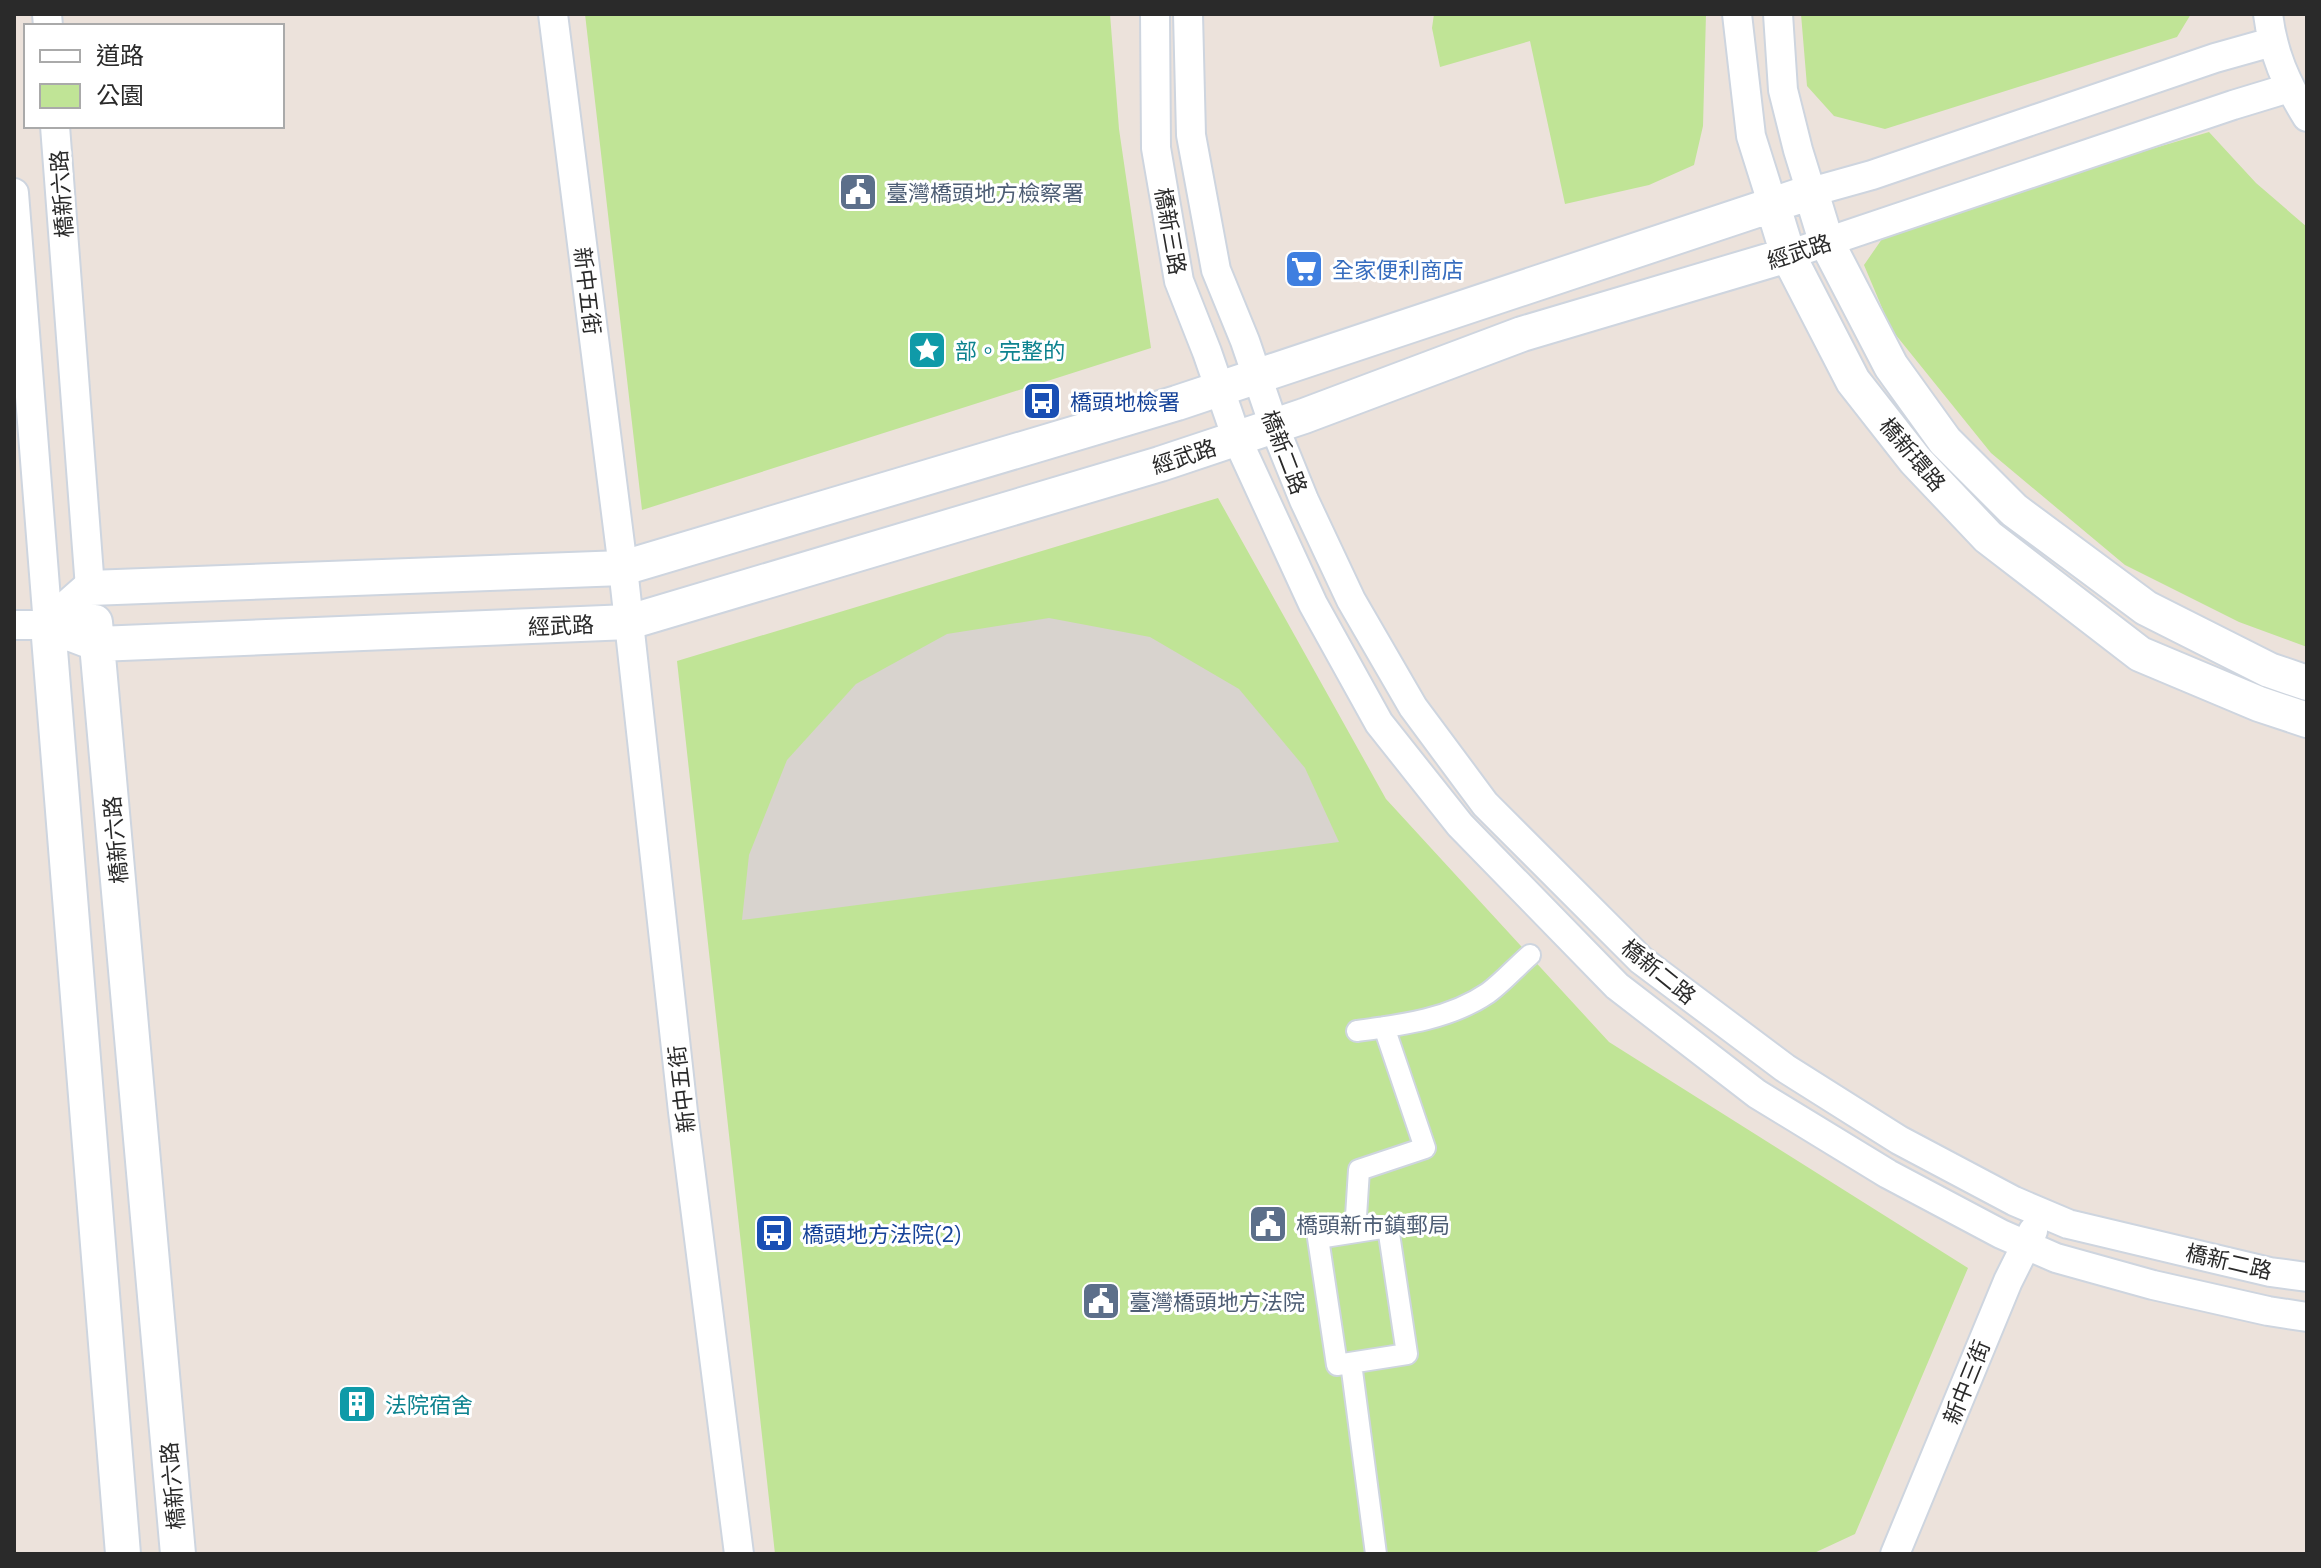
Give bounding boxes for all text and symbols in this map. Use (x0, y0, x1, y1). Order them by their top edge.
legend (24, 24, 284, 128)
text: 道路 (96, 39, 144, 71)
text: 公園 (96, 79, 144, 111)
street label: 橋新六路 (43, 149, 79, 239)
public building icon: 臺灣橋頭地方檢察署 (837, 171, 879, 213)
place label: 臺灣橋頭地方檢察署 (886, 178, 1084, 207)
street label: 橋新三路 (1149, 185, 1193, 277)
street label: 經武路 (1763, 227, 1835, 275)
street label: 新中五街 (568, 246, 608, 336)
supermarket icon: 全家便利商店 (1283, 248, 1325, 290)
place label: 全家便利商店 (1332, 255, 1464, 284)
place icon: 部。完整的 (906, 329, 948, 371)
place label: 部。完整的 (955, 336, 1065, 365)
bus stop icon: 橋頭地檢署 (1021, 380, 1063, 422)
place label: 橋頭地檢署 (1070, 387, 1180, 416)
street label: 橋新二路 (1256, 406, 1314, 498)
street label: 橋新環路 (1874, 411, 1952, 497)
street label: 經武路 (1148, 432, 1220, 480)
street label: 經武路 (528, 609, 594, 641)
street label: 橋新六路 (97, 795, 133, 885)
street label: 橋新二路 (1616, 932, 1702, 1010)
street label: 新中五街 (661, 1044, 701, 1134)
public building icon: 橋頭新市鎮郵局 (1247, 1203, 1289, 1245)
place label: 橋頭新市鎮郵局 (1296, 1210, 1450, 1239)
bus stop icon: 橋頭地方法院(2) (753, 1212, 795, 1254)
place label: 橋頭地方法院(2) (802, 1219, 962, 1248)
street label: 橋新二路 (2183, 1237, 2275, 1285)
public building icon: 臺灣橋頭地方法院 (1080, 1280, 1122, 1322)
place label: 臺灣橋頭地方法院 (1129, 1287, 1305, 1316)
street label: 新中三街 (1936, 1336, 1996, 1428)
building icon: 法院宿舍 (336, 1383, 378, 1425)
place label: 法院宿舍 (385, 1390, 473, 1419)
street label: 橋新六路 (154, 1441, 190, 1531)

